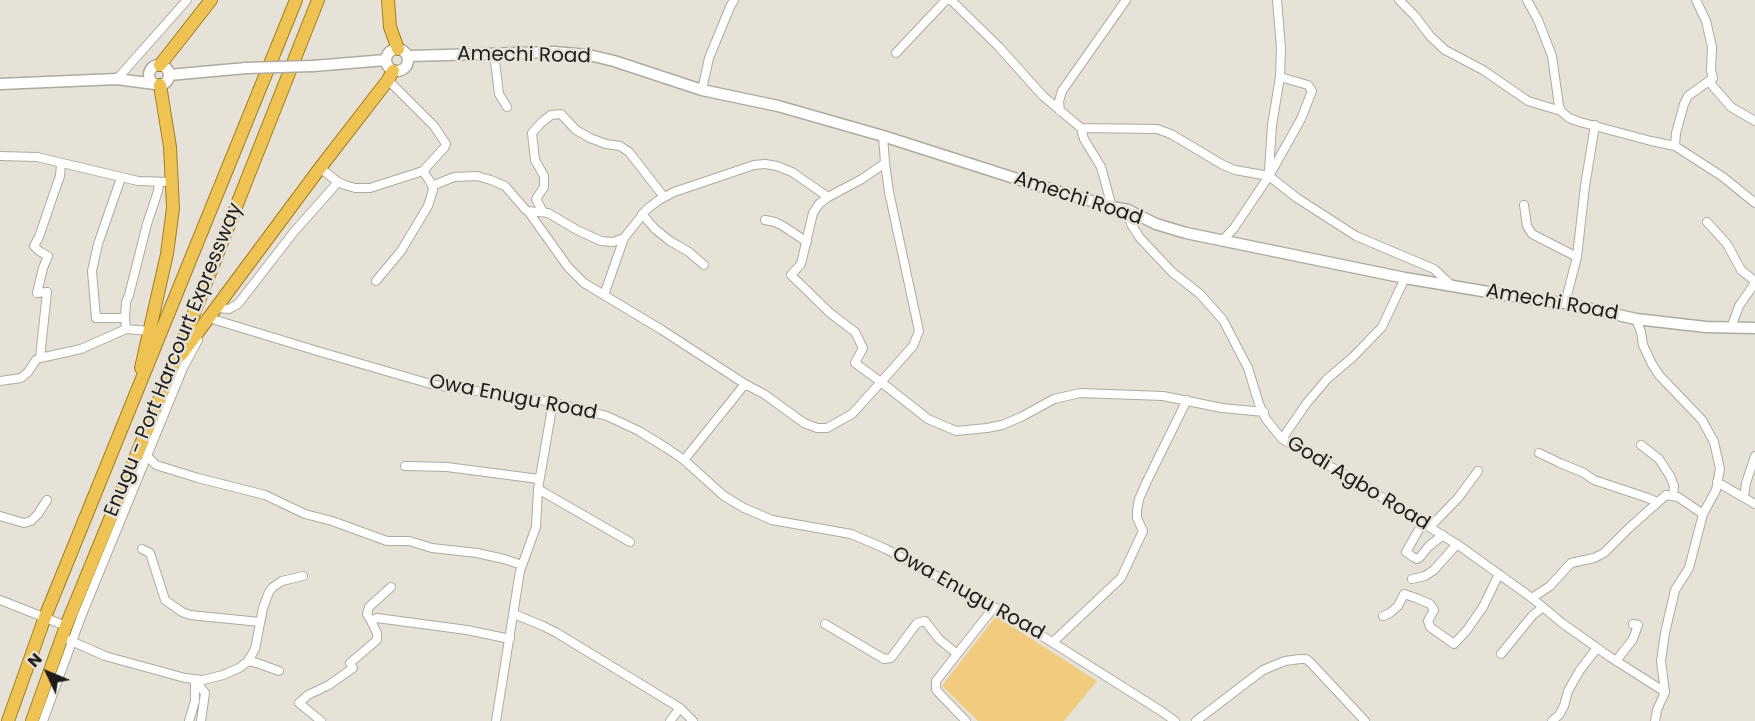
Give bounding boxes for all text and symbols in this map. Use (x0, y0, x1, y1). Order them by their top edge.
street label: Amechi Road (457, 43, 591, 69)
street label: Amechi Road (1011, 167, 1145, 231)
street label: Enugu - Port Harcourt Expressway (100, 200, 248, 520)
street label: Amechi Road (1484, 280, 1620, 326)
street label: Owa Enugu Road (427, 370, 599, 426)
street label: Godi Agbo Road (1282, 432, 1434, 536)
street label: Owa Enugu Road (888, 542, 1048, 646)
north arrow (18, 643, 78, 703)
text: N (22, 648, 47, 672)

